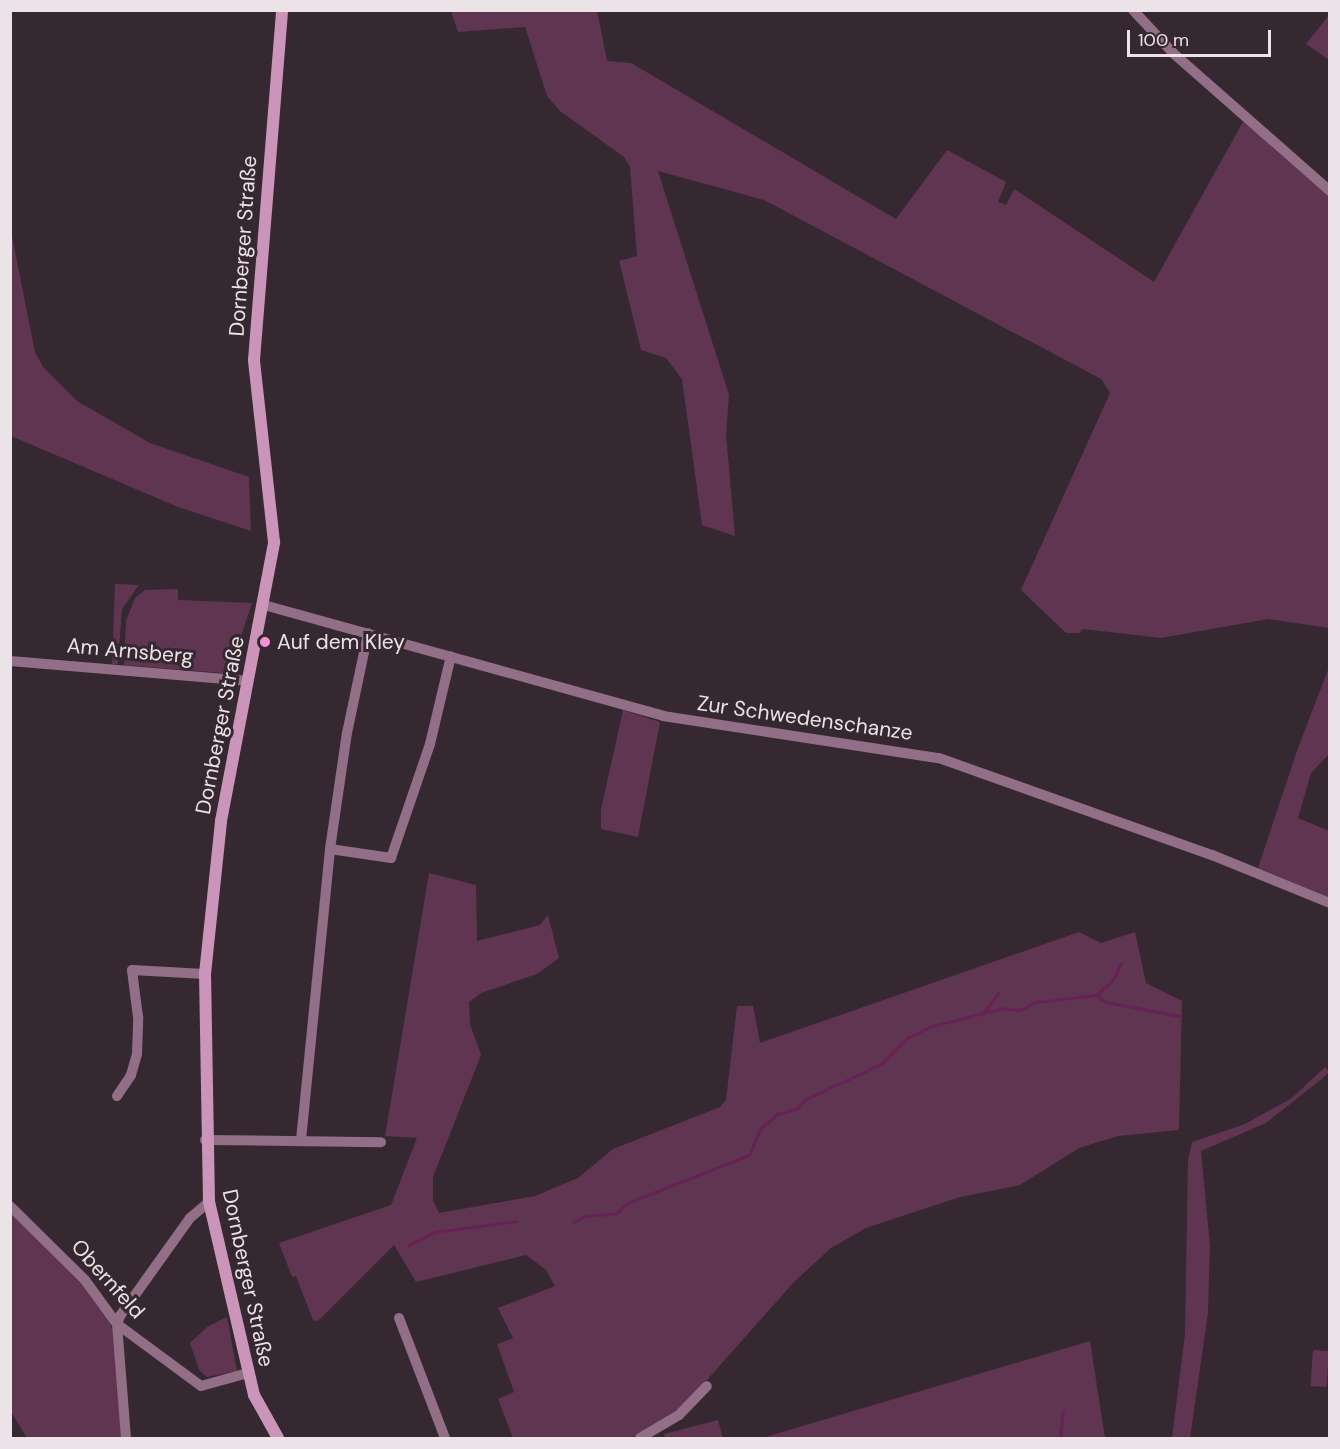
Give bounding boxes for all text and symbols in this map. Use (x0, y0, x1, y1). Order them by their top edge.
scale bar (1130, 18, 1274, 56)
text: 100 m (1138, 28, 1189, 52)
street label: Dornberger Straße (224, 155, 262, 337)
place label: Auf dem Kley (277, 629, 405, 655)
street label: Am Arnsberg (66, 633, 194, 669)
street label: Dornberger Straße (190, 634, 250, 816)
marker: Auf dem Kley (258, 635, 272, 649)
street label: Zur Schwedenschanze (696, 690, 914, 746)
street label: Dornberger Straße (217, 1187, 279, 1369)
street label: Obernfeld (66, 1234, 150, 1324)

